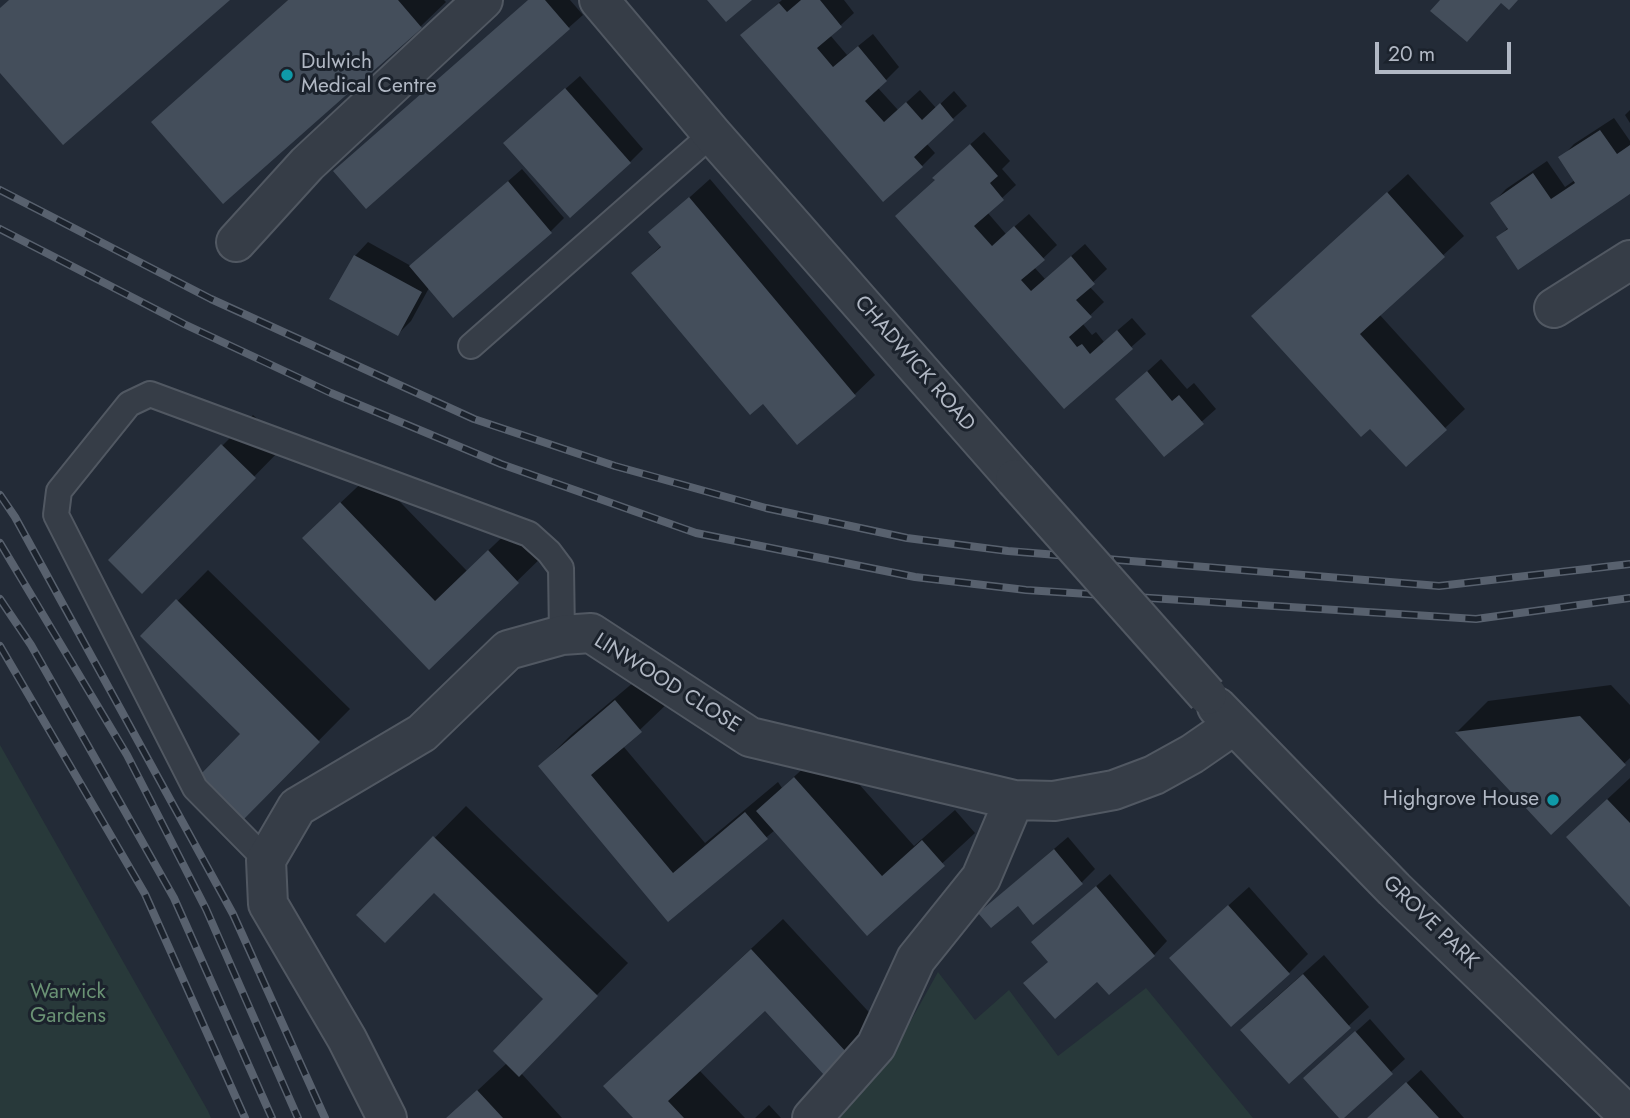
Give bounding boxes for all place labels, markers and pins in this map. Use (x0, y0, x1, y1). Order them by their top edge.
place label: Dulwich Medical Centre (301, 50, 436, 100)
marker: Dulwich Medical Centre (279, 67, 295, 83)
place label: Highgrove House (1383, 787, 1539, 813)
marker: Highgrove House (1545, 792, 1561, 808)

